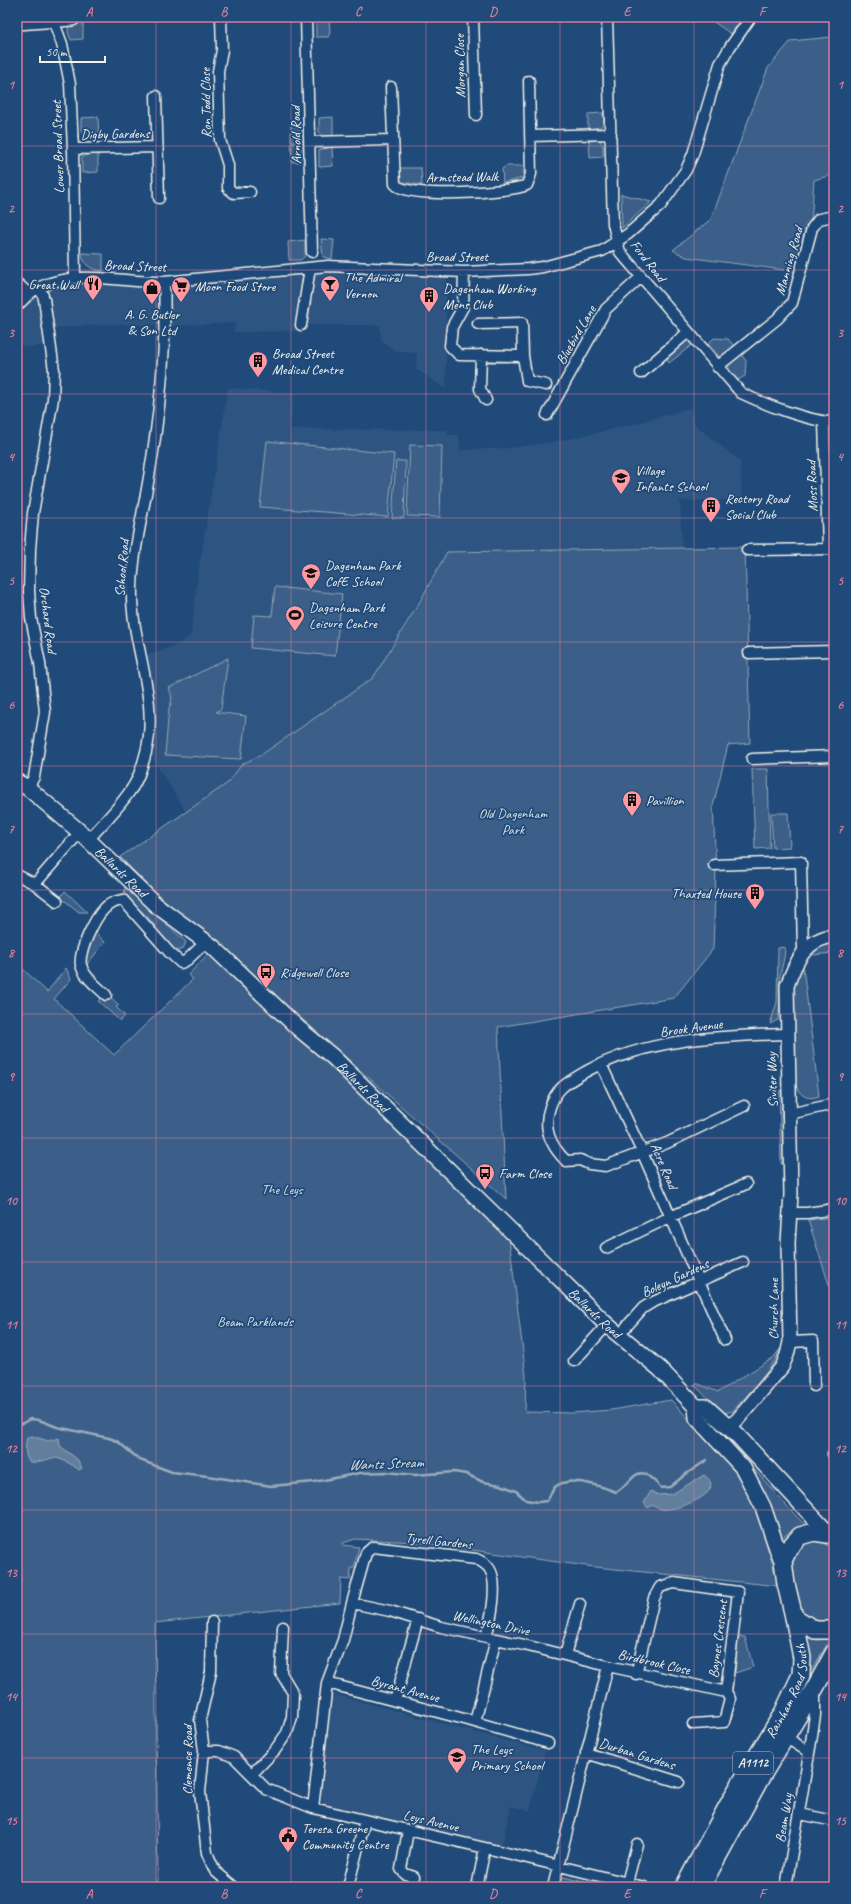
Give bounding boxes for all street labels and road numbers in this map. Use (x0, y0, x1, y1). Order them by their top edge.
street label: Morgan Close (451, 33, 469, 98)
street label: Ron Todd Close (197, 66, 215, 138)
street label: Lower Broad Street (48, 99, 68, 194)
street label: Arnold Road (287, 103, 305, 164)
street label: Digby Gardens (80, 125, 151, 143)
street label: Armstead Walk (426, 168, 500, 186)
street label: Manning Road (771, 223, 808, 297)
street label: Ford Road (626, 237, 671, 287)
street label: Broad Street (426, 248, 489, 265)
street label: Broad Street (104, 256, 168, 276)
street label: Bluebird Lane (552, 301, 600, 367)
street label: Moss Road (803, 458, 821, 512)
street label: School Road (111, 536, 133, 597)
street label: Orchard Road (35, 586, 61, 657)
street label: Ballards Road (91, 843, 153, 903)
street label: Brook Avenue (659, 1015, 725, 1041)
street label: Siviter Way (762, 1051, 781, 1108)
street label: Ballards Road (334, 1057, 395, 1118)
street label: Acre Road (647, 1140, 682, 1194)
street label: Boleyn Gardens (639, 1254, 712, 1301)
street label: Church Lane (765, 1277, 782, 1339)
street label: Ballards Road (565, 1284, 627, 1344)
street label: Tyrell Gardens (405, 1529, 474, 1553)
street label: Baynes Crescent (705, 1598, 731, 1679)
street label: Wellington Drive (451, 1607, 532, 1640)
street label: Rainham Road South (761, 1642, 811, 1741)
street label: Birdbrook Close (616, 1645, 693, 1679)
street label: Byrant Avenue (369, 1672, 442, 1707)
street label: Clemence Road (179, 1723, 196, 1795)
street label: Durban Gardens (597, 1734, 678, 1774)
road number: A1112 (733, 1752, 773, 1774)
street label: Beam Way (772, 1791, 796, 1844)
street label: Leys Avenue (402, 1806, 461, 1836)

